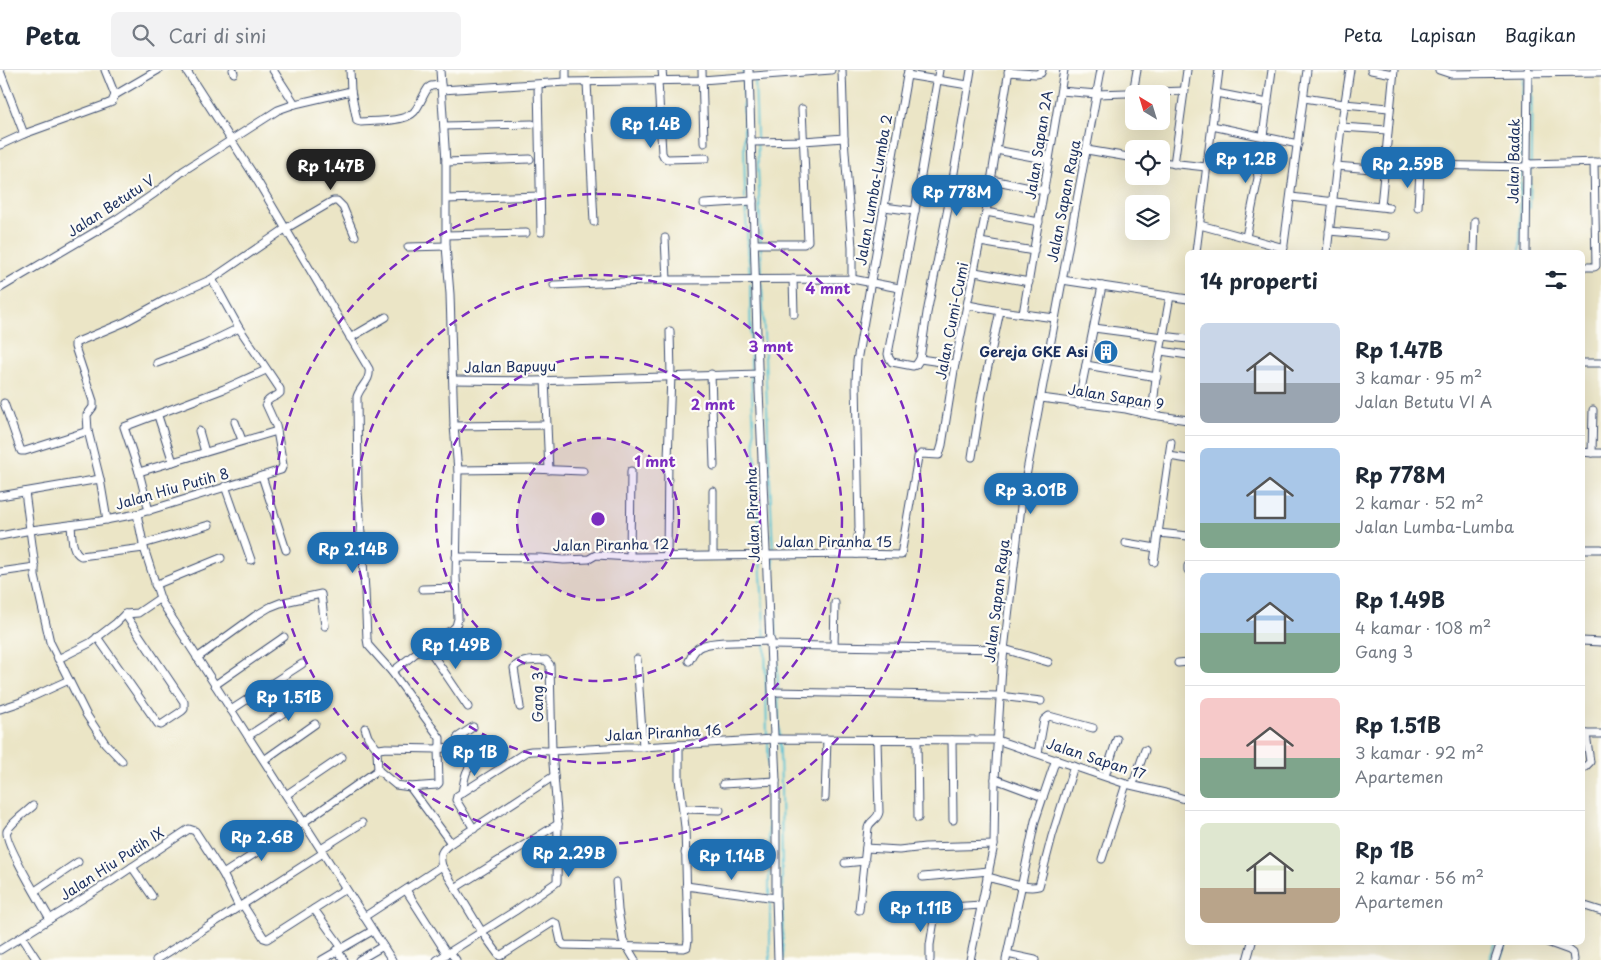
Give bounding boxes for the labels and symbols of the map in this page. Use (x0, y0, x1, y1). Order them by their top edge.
north arrow (1125, 85, 1170, 130)
street label: Jalan Sapan 2A (1020, 89, 1058, 201)
pin: Rp 1.4B (605, 106, 697, 149)
street label: Jalan Lumba-Lumba 2 (850, 113, 897, 267)
street label: Jalan Badak (1502, 118, 1525, 204)
street label: Jalan Sapan Raya (1041, 138, 1086, 264)
pin: Rp 1.2B (1200, 142, 1292, 184)
pin: Rp 2.59B (1356, 146, 1460, 189)
pin: Rp 1.47B (279, 148, 383, 191)
street label: Jalan Betutu V (63, 169, 159, 242)
pin: Rp 778M (911, 174, 1003, 217)
street label: Jalan Cumi-Cumi (930, 260, 973, 382)
text: 4 mnt (805, 276, 851, 299)
text: 3 mnt (748, 334, 794, 357)
building icon: Gereja GKE Asi (1093, 339, 1119, 365)
place label: Gereja GKE Asi (979, 341, 1088, 362)
street label: Jalan Bapuyu (464, 355, 556, 378)
street label: Jalan Sapan 9 (1066, 379, 1166, 414)
text: 2 mnt (691, 392, 735, 415)
text: 1 mnt (634, 449, 676, 472)
street label: Jalan Hiu Putih 8 (113, 462, 231, 515)
street label: Jalan Piranha (740, 467, 765, 563)
pin: Rp 3.01B (979, 472, 1083, 515)
centre of rings (589, 510, 607, 528)
street label: Jalan Piranha 15 (776, 531, 892, 552)
pin: Rp 2.14B (301, 532, 405, 574)
street label: Jalan Piranha 12 (552, 533, 670, 556)
street label: Jalan Sapan Raya (979, 538, 1015, 664)
pin: Rp 1.49B (404, 628, 508, 670)
street label: Gang 3 (527, 672, 548, 722)
pin: Rp 1.51B (237, 680, 341, 722)
street label: Jalan Piranha 16 (604, 719, 722, 746)
street label: Jalan Sapan 17 (1044, 733, 1149, 785)
pin: Rp 1B (440, 734, 510, 777)
pin: Rp 2.6B (216, 820, 308, 862)
street label: Jalan Hiu Putih IX (56, 822, 168, 905)
pin: Rp 2.29B (517, 836, 621, 878)
pin: Rp 1.14B (680, 838, 784, 881)
pin: Rp 1.11B (869, 890, 973, 933)

